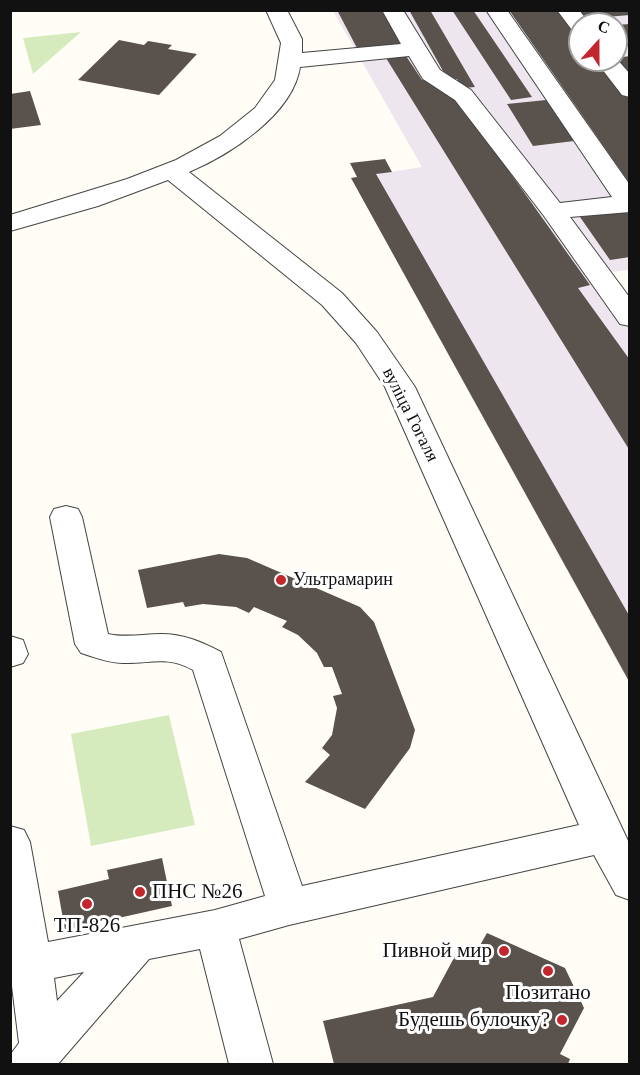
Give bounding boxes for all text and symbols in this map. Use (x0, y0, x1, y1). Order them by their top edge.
north arrow (568, 12, 628, 72)
text: С (595, 17, 612, 37)
street label: вуліца Гогаля (377, 364, 443, 466)
place label: Ультрамарин (293, 569, 393, 591)
marker: Ультрамарин (274, 573, 288, 587)
place label: ПНС №26 (152, 879, 243, 905)
marker: ПНС №26 (133, 885, 147, 899)
marker: ТП-826 (80, 897, 94, 911)
place label: ТП-826 (54, 913, 120, 939)
place label: Пивной мир (382, 938, 492, 964)
marker: Пивной мир (497, 944, 511, 958)
marker: Позитано (541, 964, 555, 978)
place label: Позитано (505, 980, 591, 1006)
place label: Будешь булочку? (398, 1007, 550, 1033)
marker: Будешь булочку? (555, 1013, 569, 1027)

